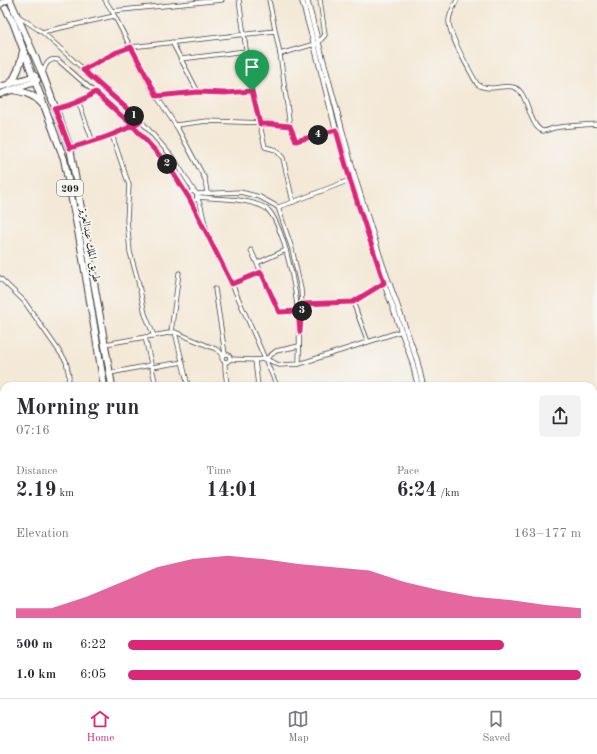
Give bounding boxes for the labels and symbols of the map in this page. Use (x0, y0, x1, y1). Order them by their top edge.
pin (235, 50, 269, 91)
pin: 1 (124, 106, 144, 126)
pin: 4 (308, 125, 328, 145)
pin: 2 (157, 154, 177, 174)
road number: 209 (57, 180, 83, 196)
street label: طريق الملك عبدالعزيز (76, 206, 101, 283)
pin: 3 (292, 301, 312, 321)

